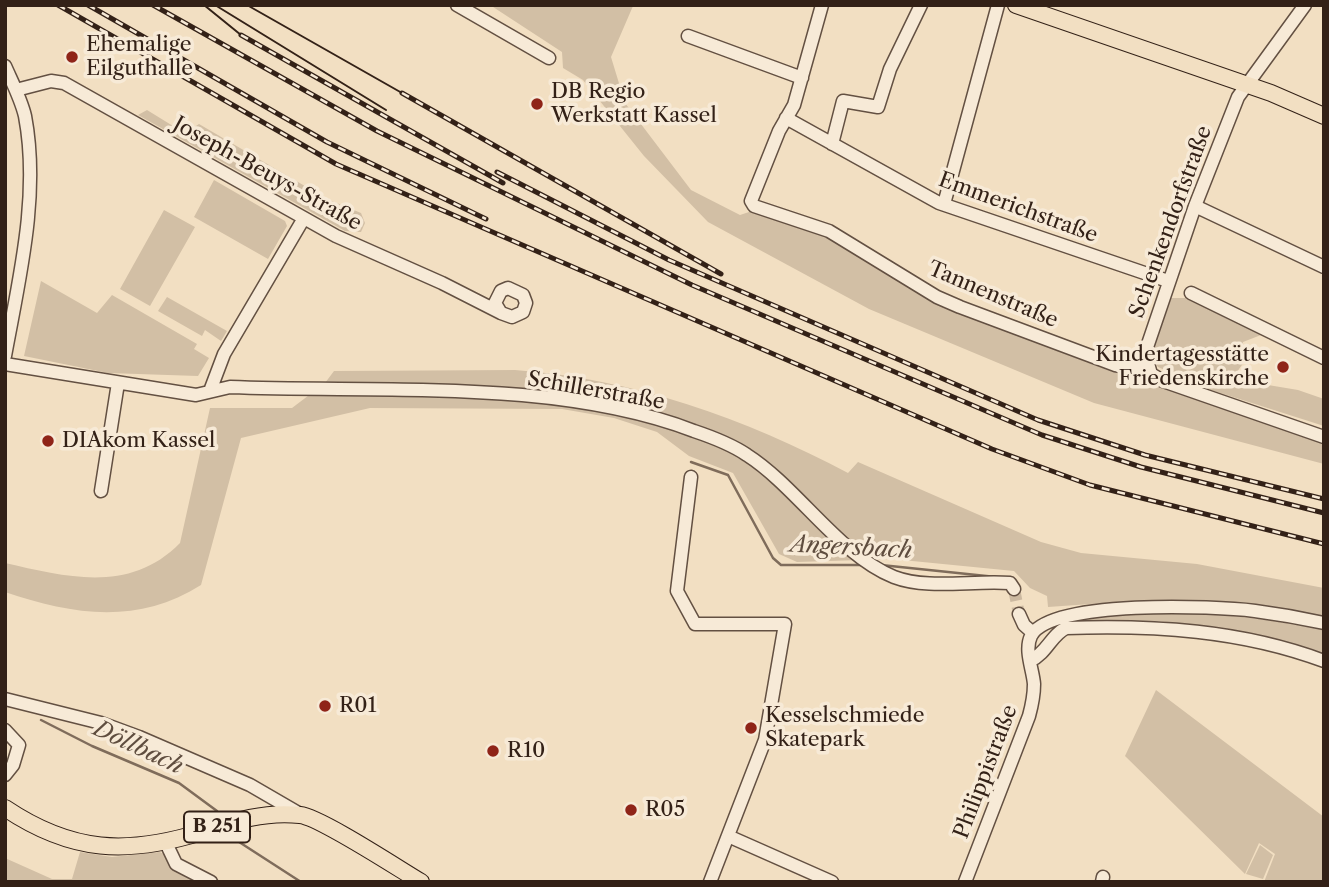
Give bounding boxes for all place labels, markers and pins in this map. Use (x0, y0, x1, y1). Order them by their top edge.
place label: Ehemalige Eilguthalle (86, 32, 193, 82)
marker: Ehemalige Eilguthalle (64, 49, 80, 65)
place label: DB Regio Werkstatt Kassel (551, 79, 717, 129)
marker: DB Regio Werkstatt Kassel (529, 96, 545, 112)
place label: Kindertagesstätte Friedenskirche (1095, 342, 1269, 392)
marker: Kindertagesstätte Friedenskirche (1275, 359, 1291, 375)
place label: DIAkom Kassel (62, 428, 215, 454)
marker: DIAkom Kassel (40, 433, 56, 449)
place label: R01 (339, 693, 376, 719)
marker: R01 (317, 698, 333, 714)
place label: Kesselschmiede Skatepark (765, 703, 924, 753)
marker: Kesselschmiede Skatepark (743, 720, 759, 736)
place label: R10 (507, 738, 545, 764)
marker: R10 (485, 743, 501, 759)
place label: R05 (645, 797, 685, 823)
marker: R05 (623, 802, 639, 818)

